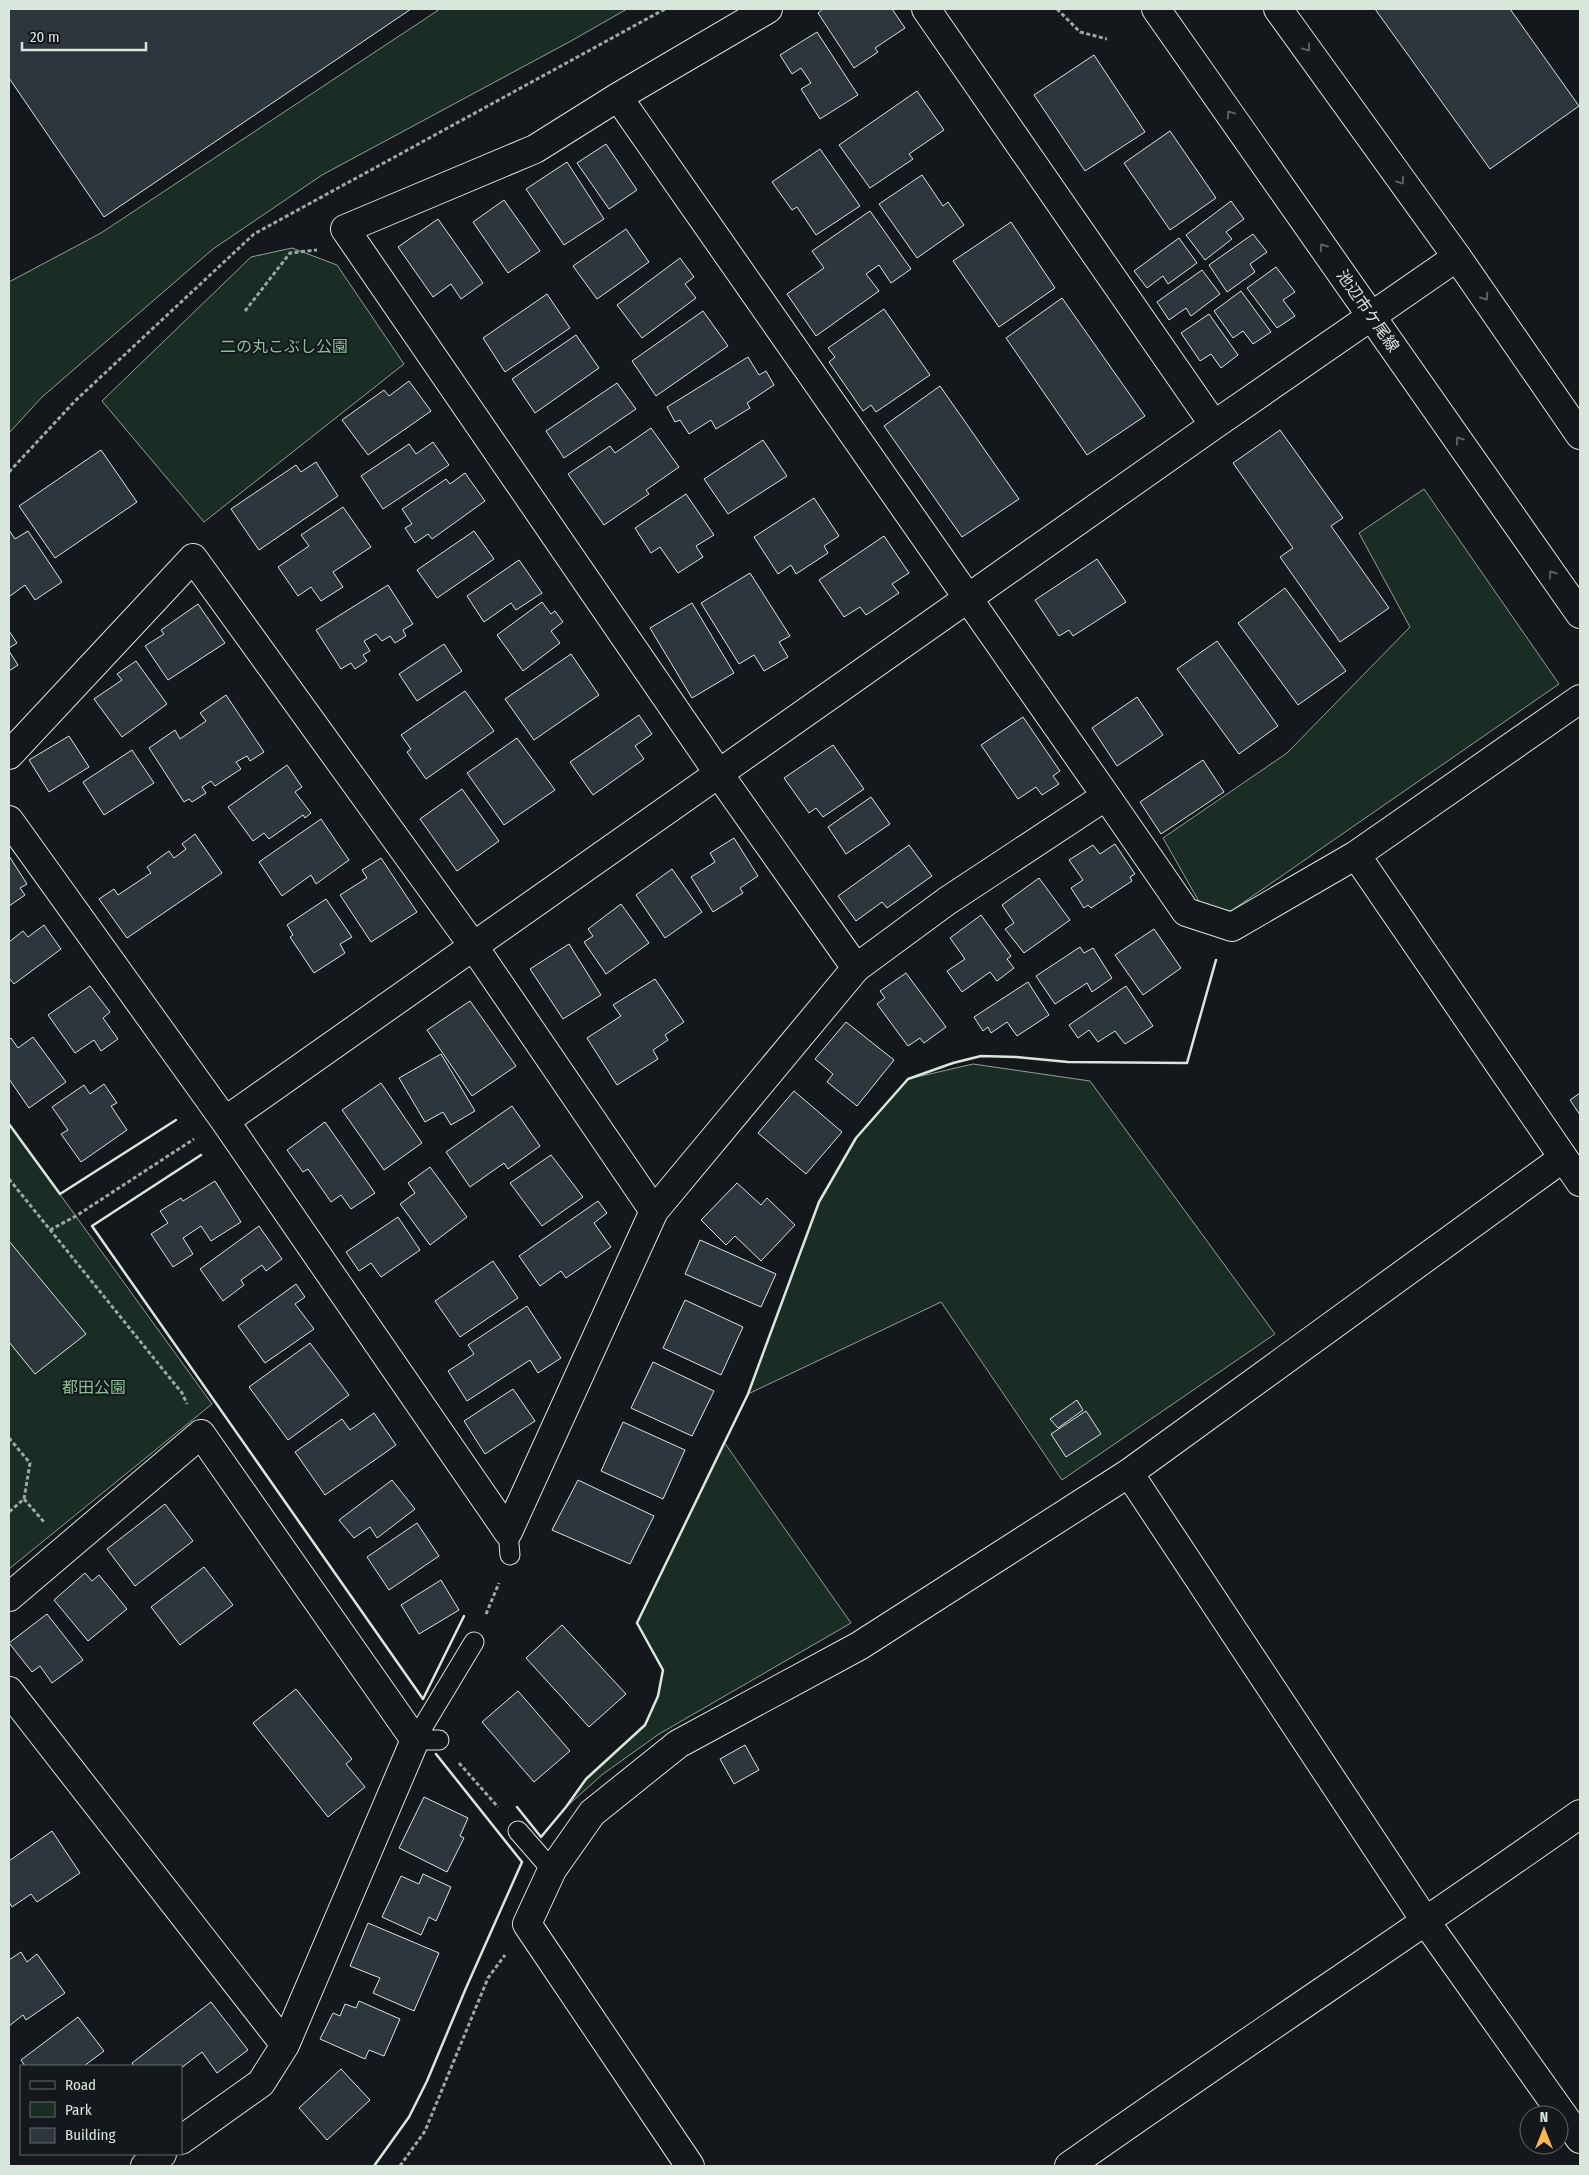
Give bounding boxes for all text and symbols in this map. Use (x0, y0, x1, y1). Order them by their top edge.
scale bar (22, 20, 146, 52)
text: 20 m (30, 28, 60, 46)
one-way arrow (1301, 43, 1310, 52)
one-way arrow (1227, 110, 1236, 120)
one-way arrow (1395, 175, 1404, 185)
one-way arrow (1320, 244, 1329, 253)
street label: 池辺市ケ尾線 (1333, 266, 1403, 356)
one-way arrow (1479, 291, 1488, 301)
park label: 二の丸こぶし公園 (220, 337, 348, 356)
one-way arrow (1456, 437, 1465, 446)
one-way arrow (1549, 570, 1558, 579)
park label: 都田公園 (62, 1378, 126, 1397)
legend (20, 2065, 182, 2155)
text: Road (65, 2076, 96, 2094)
text: Park (65, 2101, 92, 2119)
north arrow (1519, 2105, 1569, 2155)
text: N (1540, 2109, 1548, 2126)
text: Building (65, 2126, 116, 2144)

